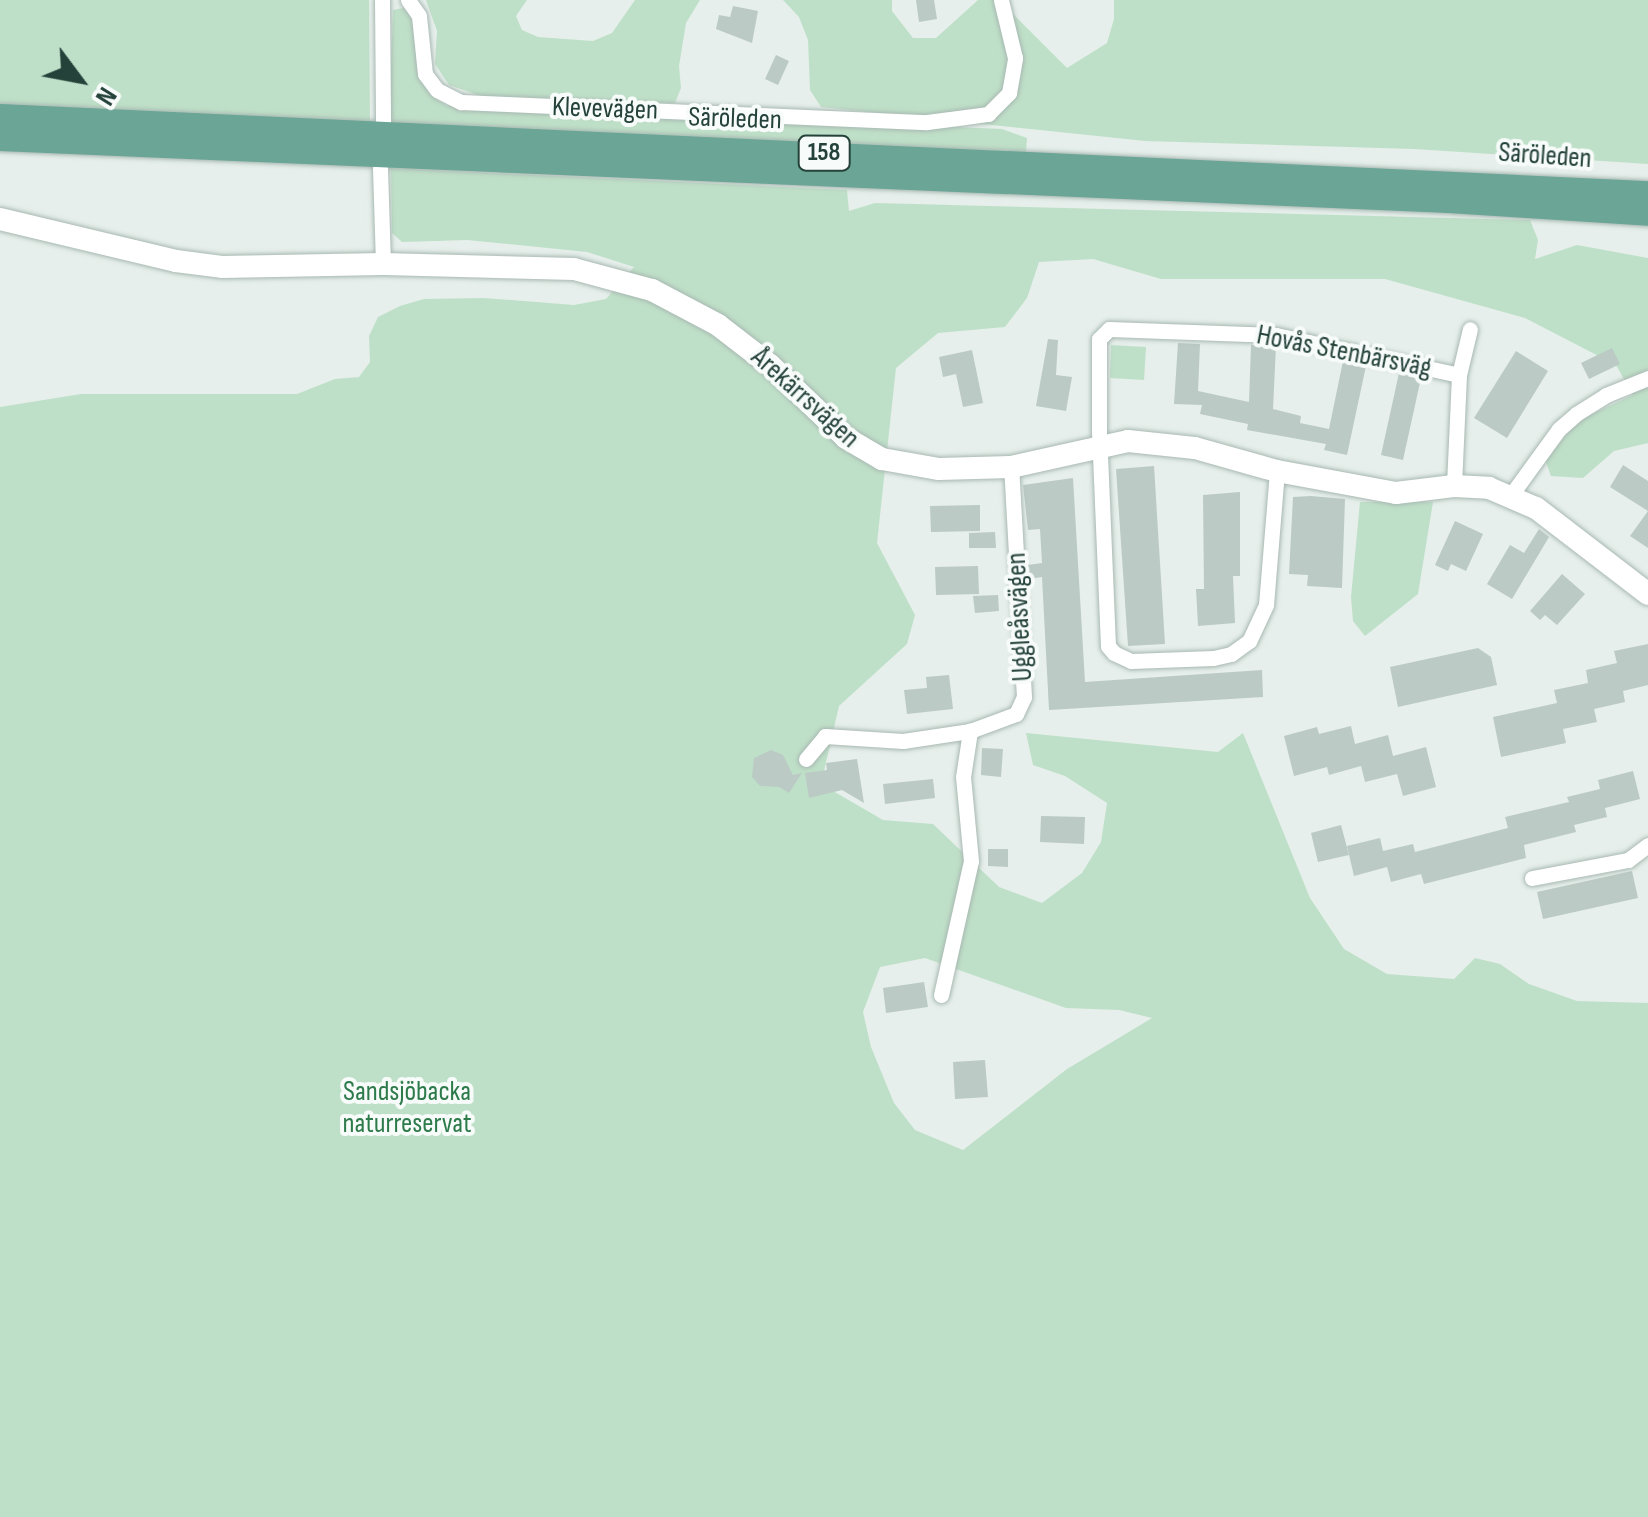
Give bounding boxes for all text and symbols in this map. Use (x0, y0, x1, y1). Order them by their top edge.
north arrow (30, 30, 130, 130)
text: N (88, 81, 124, 111)
street label: Klevevägen (551, 90, 659, 128)
street label: Säröleden (688, 101, 782, 137)
road number: 158 (796, 133, 852, 173)
street label: Säröleden (1497, 136, 1593, 176)
street label: Hovås Stenbärsväg (1254, 319, 1434, 385)
street label: Årekärrsvägen (744, 341, 866, 455)
street label: Uggleåsvägen (1000, 552, 1040, 682)
park label: Sandsjöbacka naturreservat (342, 1075, 472, 1141)

